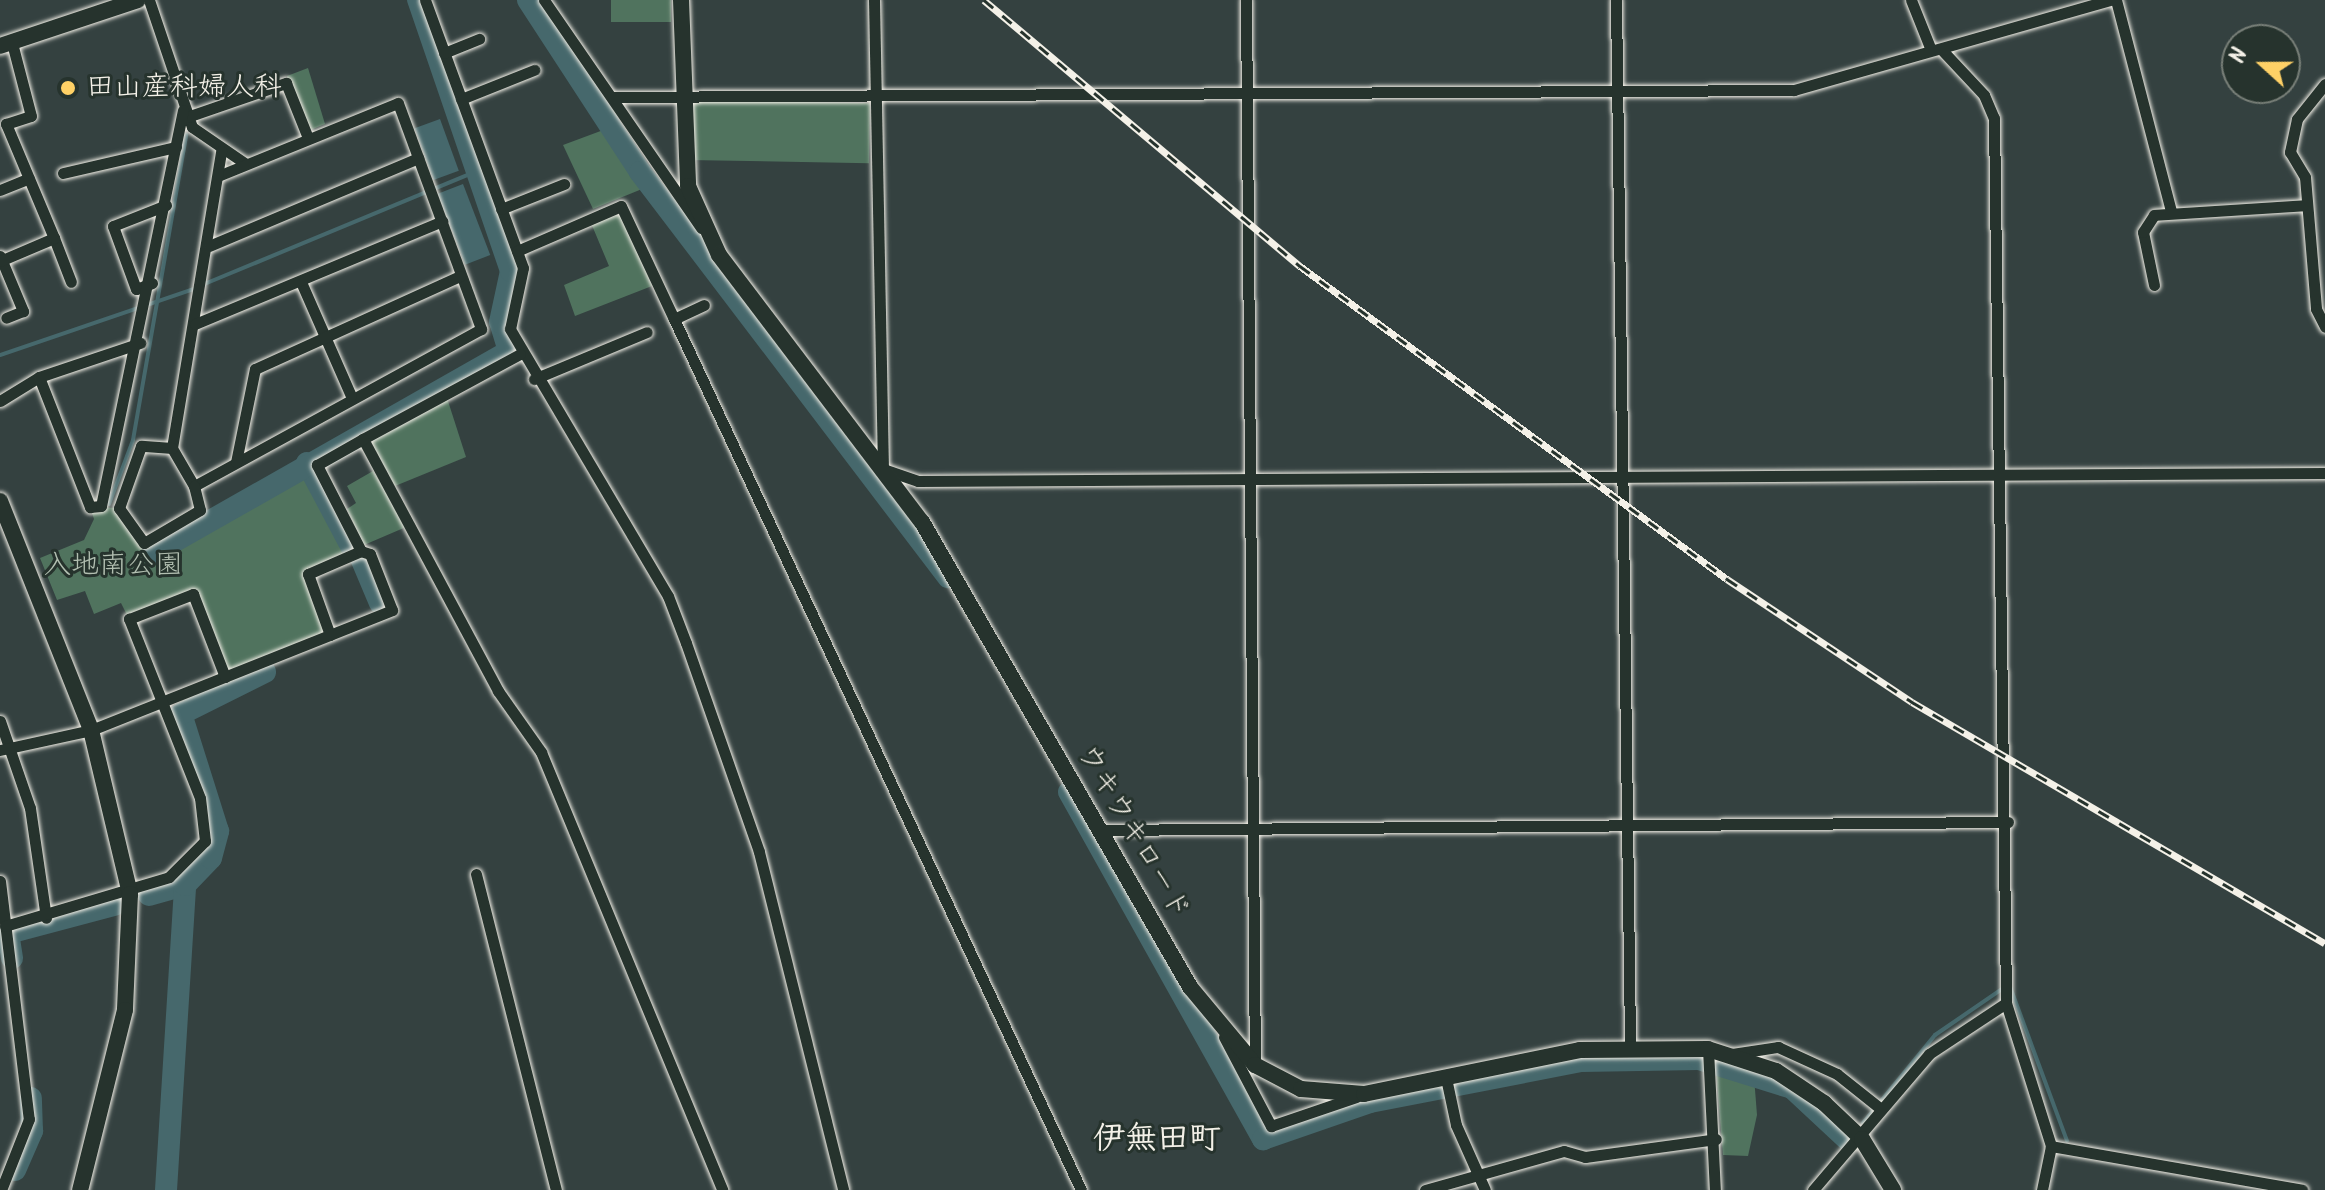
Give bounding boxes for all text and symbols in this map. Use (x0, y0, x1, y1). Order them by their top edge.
north arrow (2221, 24, 2301, 104)
text: N (2221, 43, 2259, 69)
place label: 田山産科婦人科 (86, 71, 282, 105)
marker: 田山産科婦人科 (57, 77, 79, 99)
park label: 入地南公園 (43, 549, 183, 583)
street label: ウキウキロード (1069, 739, 1197, 925)
district label: 伊無田町 (1093, 1121, 1221, 1159)

